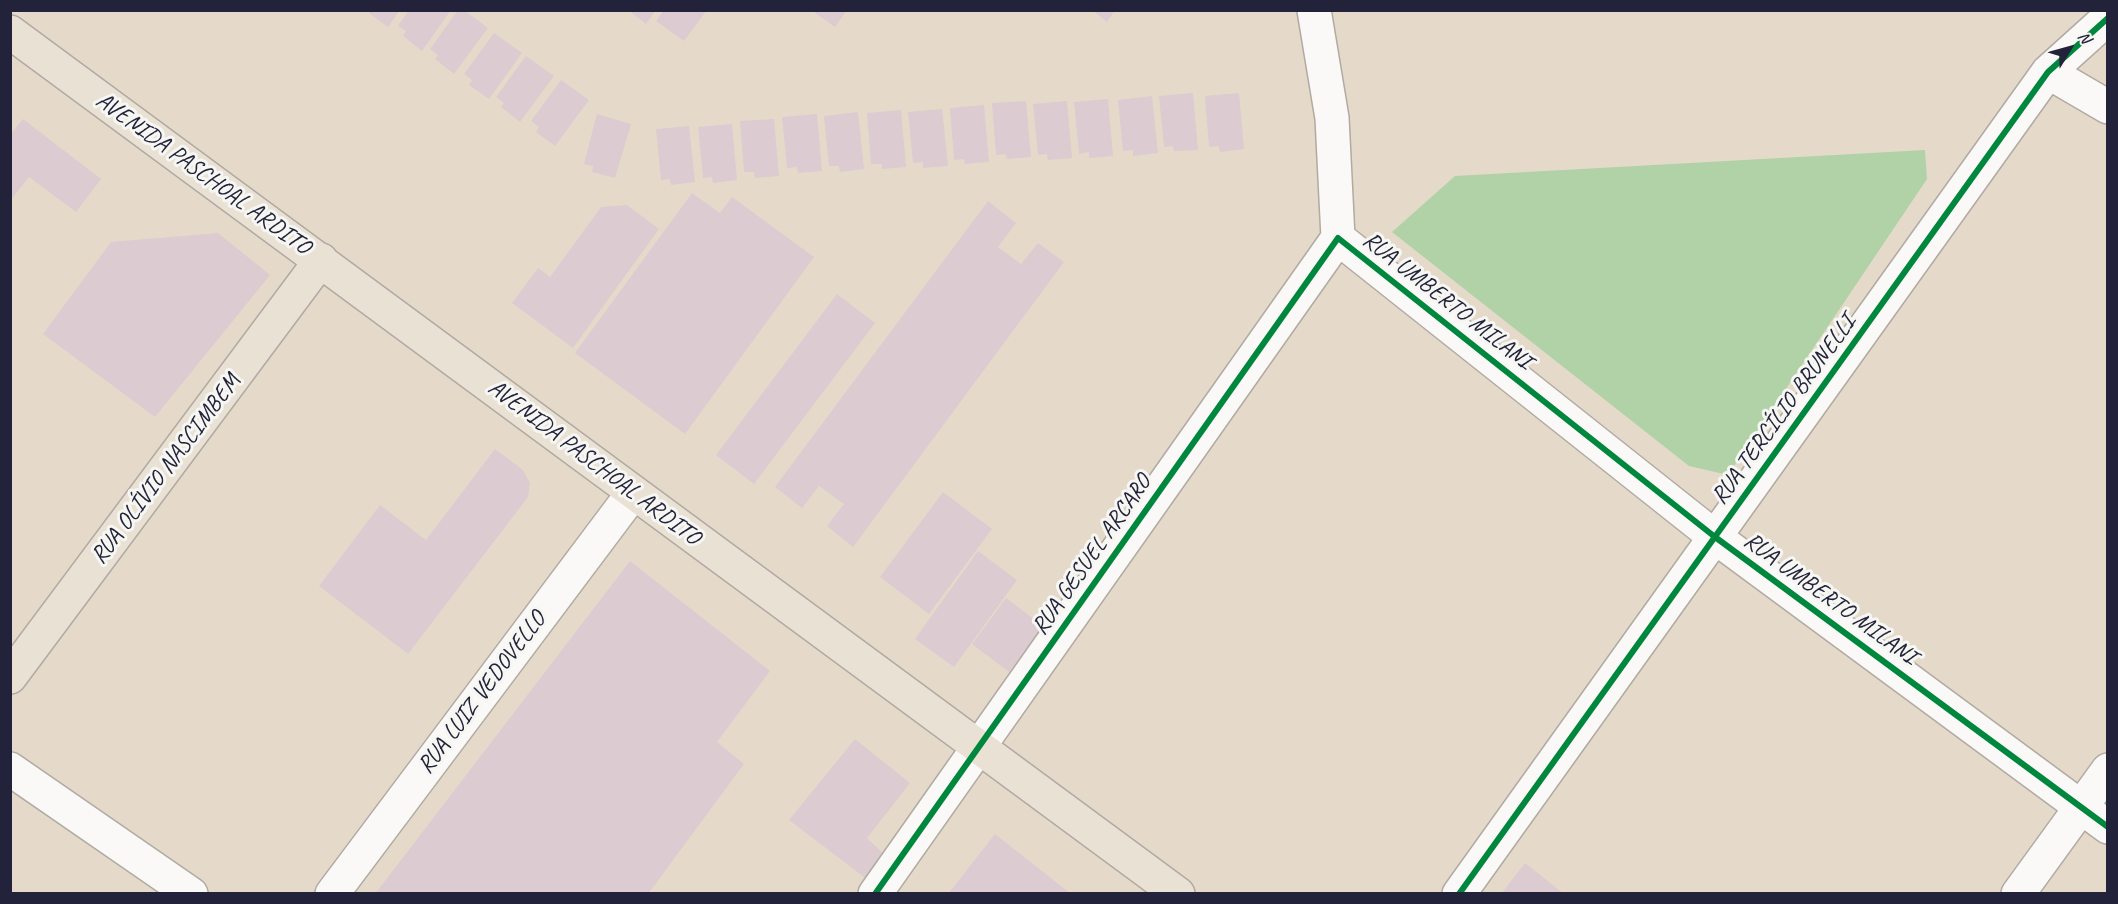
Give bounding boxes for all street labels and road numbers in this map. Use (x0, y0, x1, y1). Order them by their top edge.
street label: AVENIDA PASCHOAL ARDITO (90, 86, 316, 262)
street label: RUA UMBERTO MILANI (1357, 226, 1537, 376)
street label: RUA TERCÍLIO BRUNELLI (1706, 310, 1862, 510)
street label: RUA OLÍVIO NASCIMBEM (85, 368, 247, 570)
street label: AVENIDA PASCHOAL ARDITO (482, 374, 706, 552)
street label: RUA GESUEL ARCARO (1026, 469, 1158, 641)
street label: RUA UMBERTO MILANI (1738, 527, 1922, 671)
street label: RUA LUIZ VEDOVELLO (412, 606, 552, 780)

